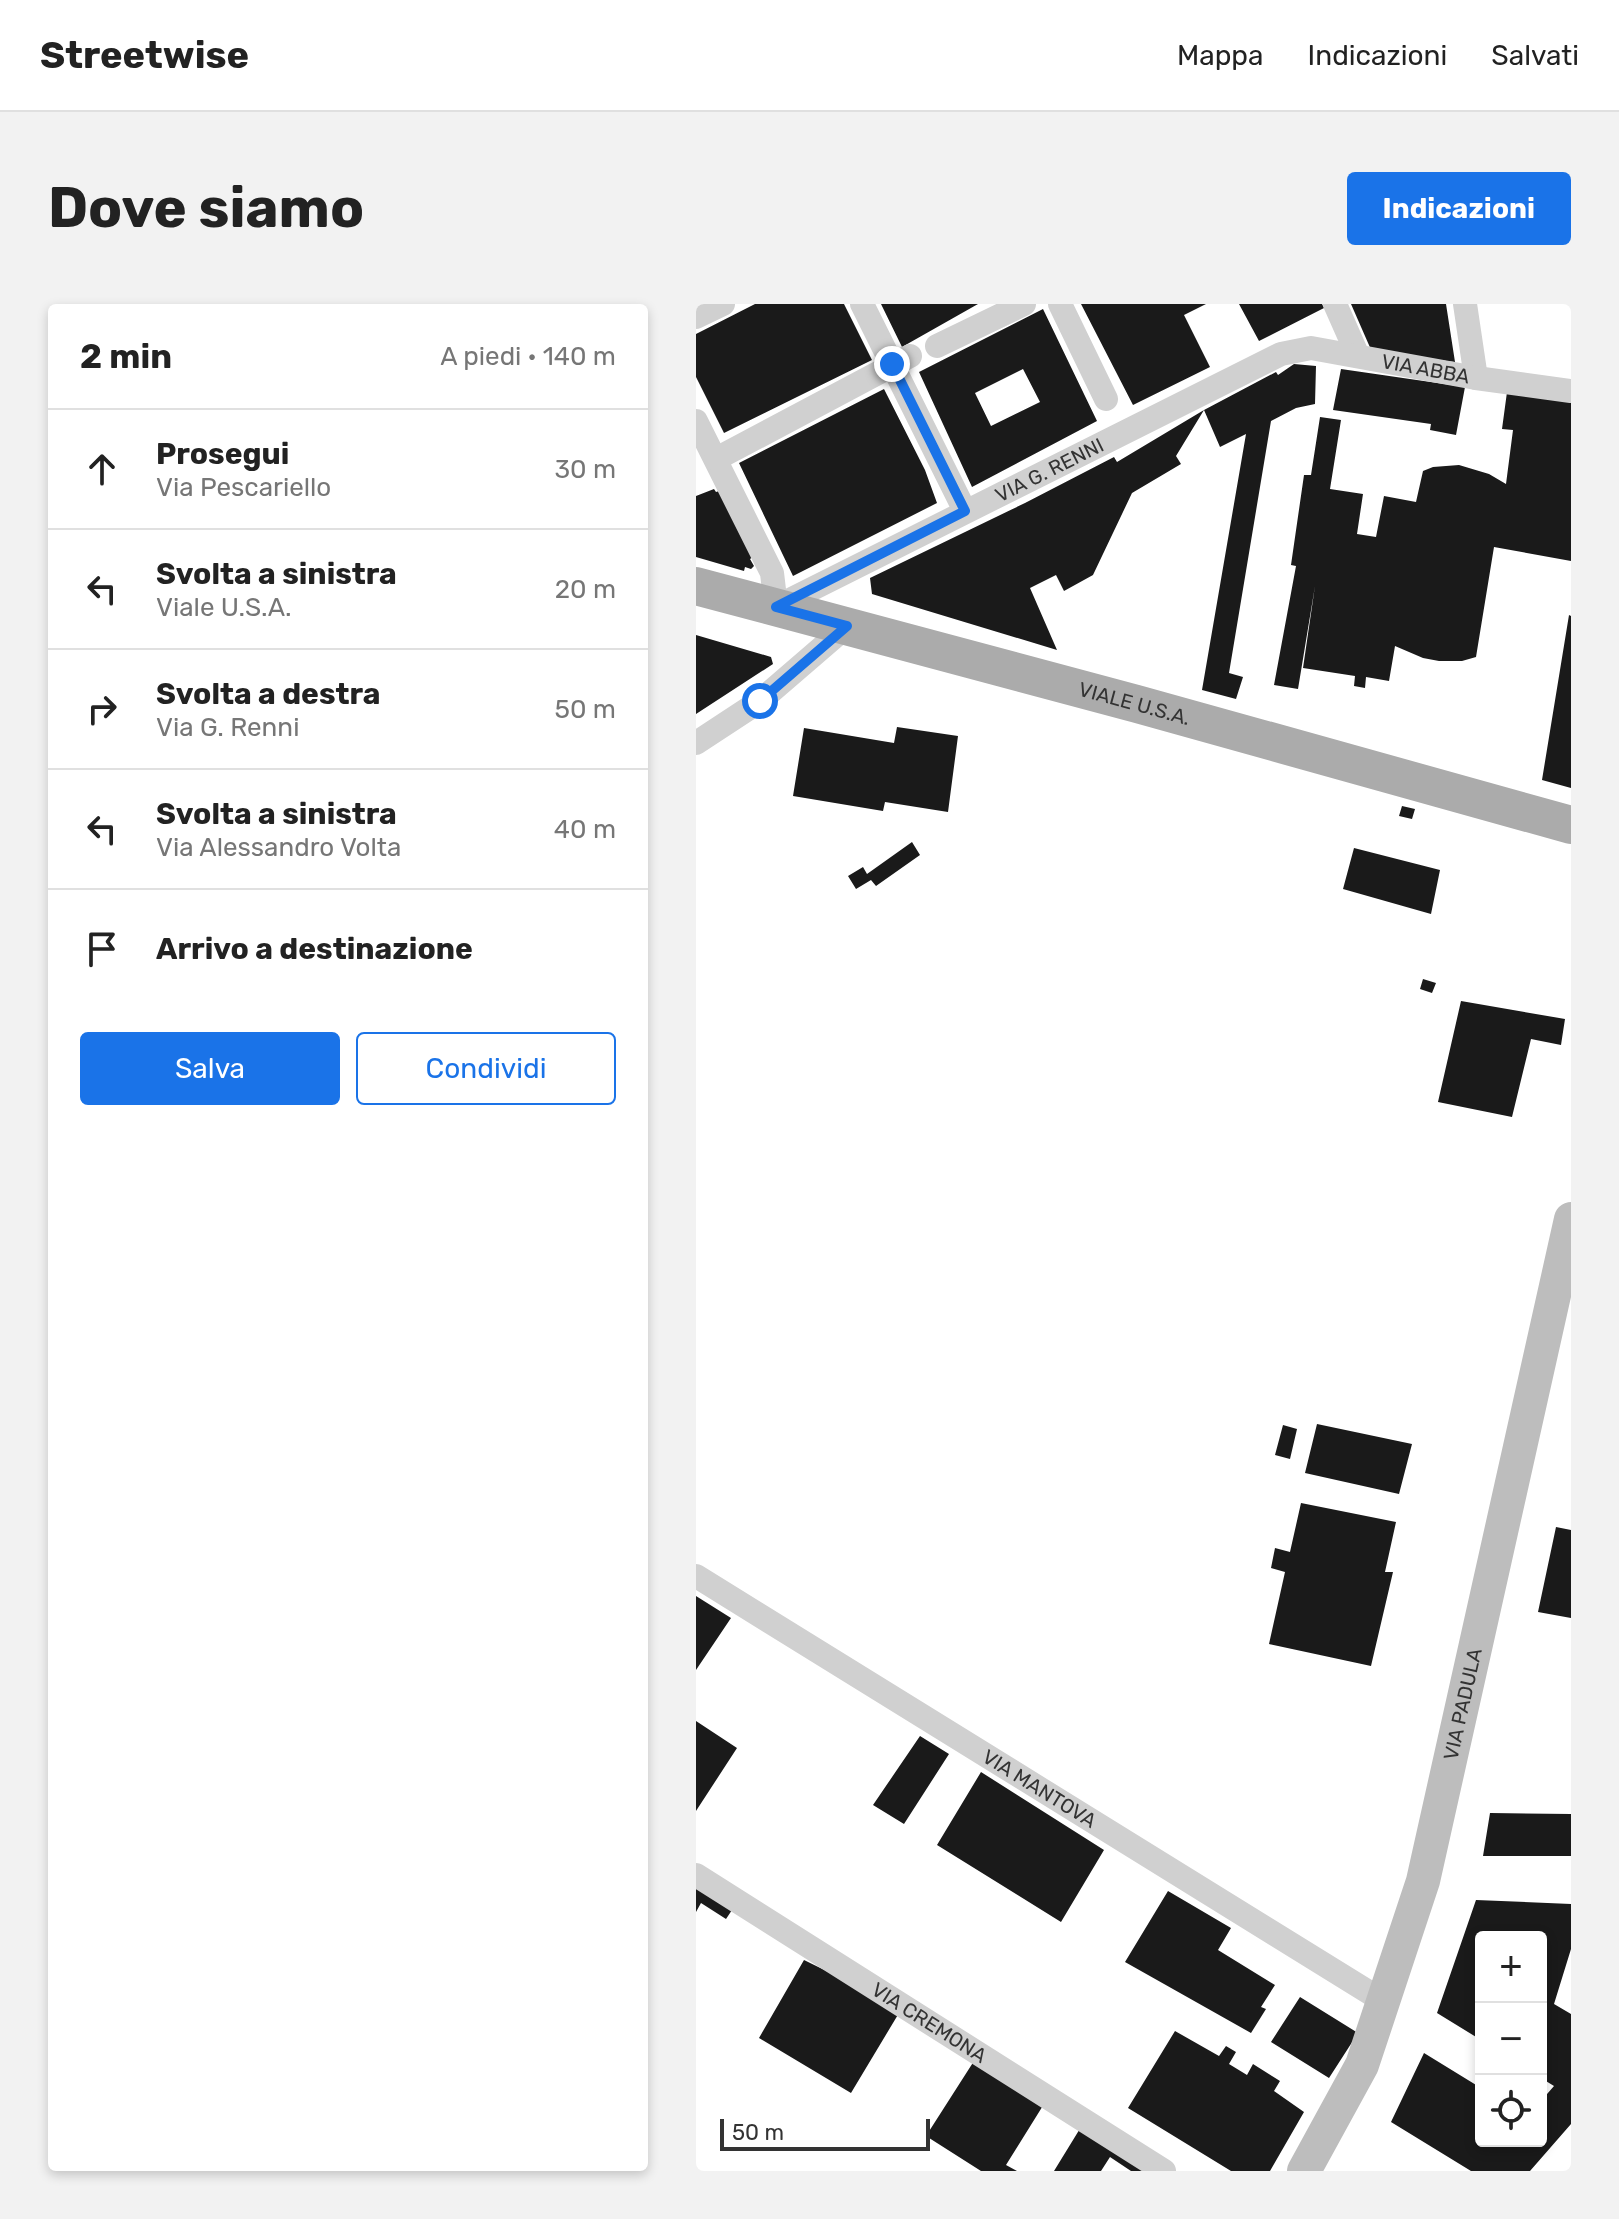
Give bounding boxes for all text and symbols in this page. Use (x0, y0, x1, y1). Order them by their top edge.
text: Streetwise (40, 32, 249, 78)
text: Mappa (1177, 39, 1264, 72)
text: Indicazioni (1308, 39, 1447, 72)
text: Salvati (1491, 39, 1579, 72)
button: Indicazioni (1347, 172, 1571, 245)
text: Dove siamo (48, 175, 364, 241)
text: 2 min (80, 336, 172, 377)
text: A piedi · 140 m (440, 341, 616, 372)
route end (874, 346, 910, 382)
street label: VIA ABBA (1379, 349, 1472, 389)
street label: VIA G. RENNI (991, 433, 1108, 507)
text: Prosegui (156, 436, 289, 472)
icon: ahead (80, 447, 124, 491)
text: 30 m (554, 454, 616, 485)
text: Via Pescariello (156, 472, 331, 503)
text: Svolta a sinistra (156, 556, 397, 592)
icon: left (80, 567, 124, 611)
text: 20 m (555, 574, 616, 605)
text: Viale U.S.A. (156, 592, 292, 623)
text: Svolta a destra (156, 676, 381, 712)
street label: VIALE U.S.A. (1076, 677, 1193, 730)
route start (742, 683, 778, 719)
icon: right (80, 687, 124, 731)
text: 50 m (555, 694, 616, 725)
text: Via G. Renni (156, 712, 299, 743)
text: Svolta a sinistra (156, 796, 397, 832)
icon: left (80, 807, 124, 851)
text: 40 m (554, 814, 616, 845)
text: Via Alessandro Volta (156, 832, 401, 863)
icon: arrive (80, 927, 124, 971)
text: Arrivo a destinazione (156, 931, 473, 967)
button: Salva (80, 1032, 340, 1105)
button: Condividi (356, 1032, 616, 1105)
street label: VIA PADULA (1438, 1646, 1487, 1762)
street label: VIA MANTOVA (978, 1744, 1101, 1833)
map controls (1475, 1931, 1547, 2147)
button: + (1475, 1931, 1547, 2003)
street label: VIA CREMONA (867, 1977, 991, 2068)
button: − (1475, 2003, 1547, 2075)
button: locate (1475, 2075, 1547, 2147)
scale bar (720, 2115, 930, 2151)
text: 50 m (732, 2119, 784, 2146)

